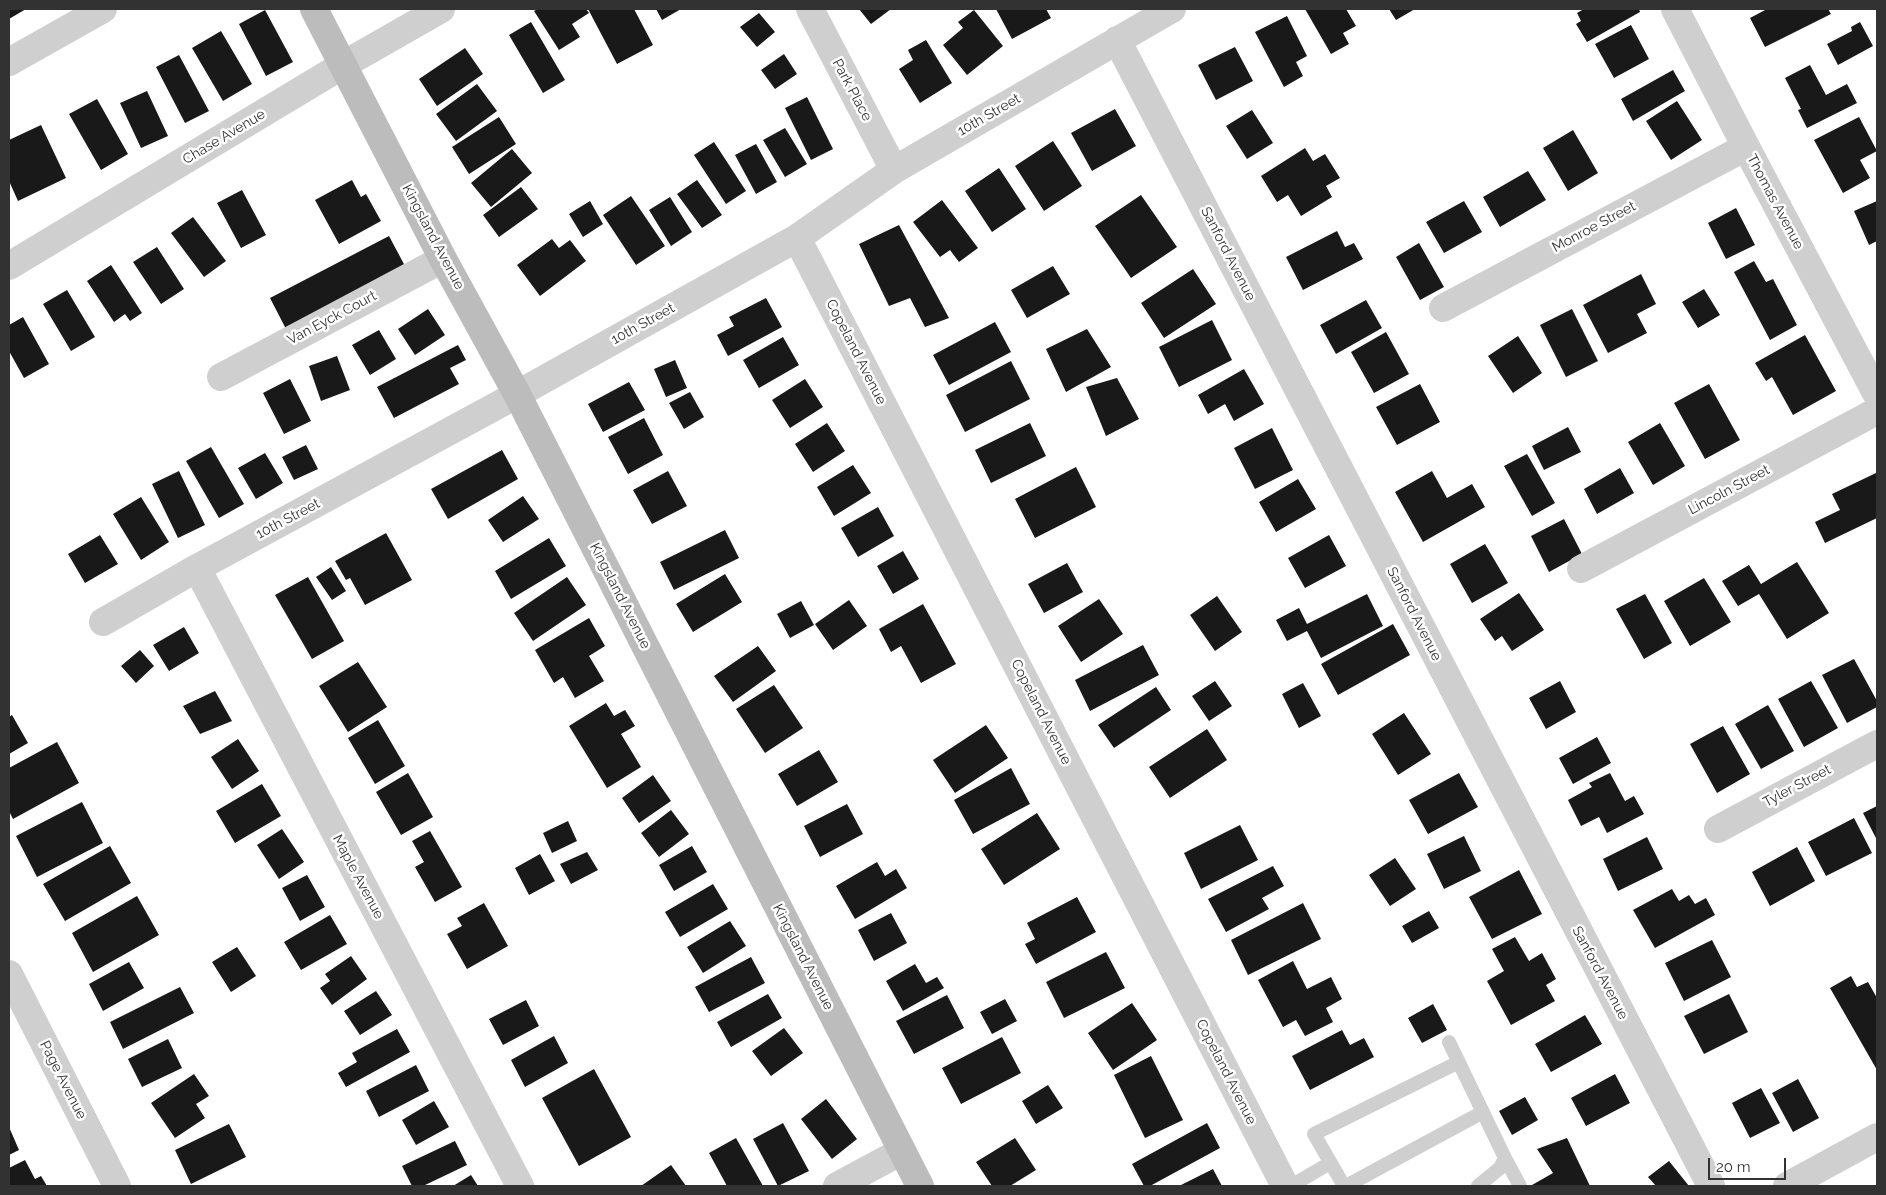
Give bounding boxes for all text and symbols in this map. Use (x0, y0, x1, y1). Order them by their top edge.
street label: Park Place (829, 56, 875, 124)
street label: 10th Street (955, 90, 1023, 140)
street label: Chase Avenue (180, 106, 268, 168)
street label: Thomas Avenue (1743, 152, 1807, 252)
street label: Kingsland Avenue (398, 182, 468, 292)
street label: Monroe Street (1549, 198, 1639, 256)
street label: Sanford Avenue (1197, 204, 1259, 304)
street label: Van Eyck Court (285, 288, 379, 348)
street label: Copeland Avenue (822, 297, 890, 407)
street label: 10th Street (608, 300, 678, 348)
street label: Lincoln Street (1685, 462, 1773, 518)
street label: 10th Street (253, 495, 323, 543)
street label: Kingsland Avenue (586, 540, 654, 652)
street label: Sanford Avenue (1383, 564, 1445, 664)
street label: Copeland Avenue (1007, 657, 1075, 767)
street label: Tyler Street (1760, 761, 1834, 811)
street label: Maple Avenue (329, 832, 387, 922)
street label: Kingsland Avenue (769, 901, 837, 1013)
street label: Sanford Avenue (1568, 924, 1632, 1022)
street label: Copeland Avenue (1192, 1017, 1260, 1127)
street label: Page Avenue (36, 1038, 90, 1122)
scale bar (1711, 1148, 1788, 1180)
text: 20 m (1716, 1158, 1751, 1176)

